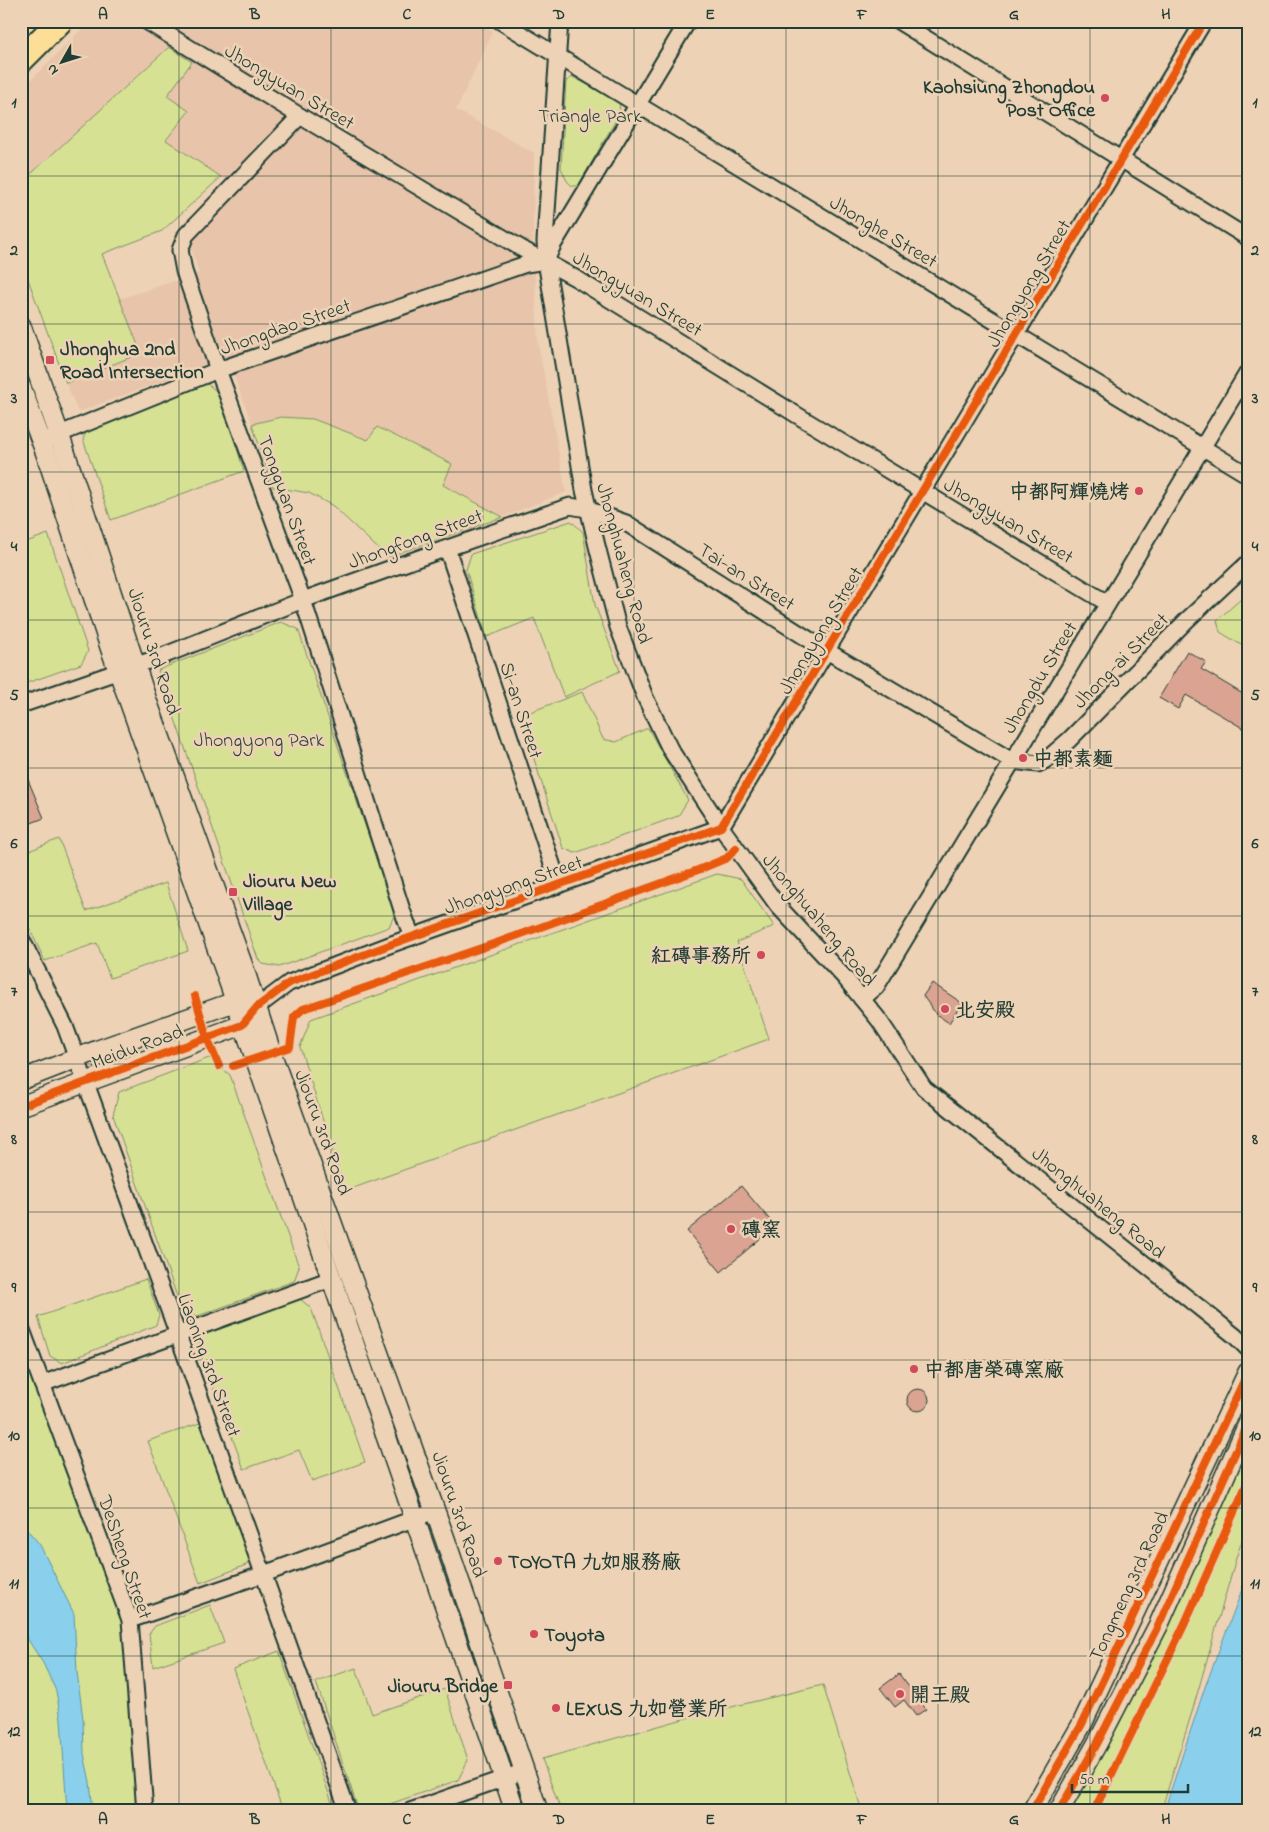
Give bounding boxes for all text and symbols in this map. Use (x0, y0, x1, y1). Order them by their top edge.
text: A (98, 3, 108, 27)
text: B (249, 3, 261, 27)
text: C (403, 3, 412, 27)
text: D (552, 3, 565, 27)
text: E (705, 3, 715, 27)
text: F (856, 3, 868, 27)
text: G (1009, 3, 1019, 27)
text: H (1161, 3, 1171, 27)
north arrow (38, 38, 88, 88)
street label: Jhongyuan Street (218, 38, 359, 139)
text: N (42, 59, 64, 80)
place label: Kaohsiung Zhongdou Post Office (923, 74, 1096, 126)
text: 1 (11, 91, 17, 115)
text: 1 (1252, 91, 1258, 115)
marker: Kaohsiung Zhongdou Post Office (1099, 92, 1111, 104)
park label: Triangle Park (538, 103, 642, 133)
street label: Jhonghe Street (823, 189, 943, 278)
street label: Jhongyong Street (980, 214, 1081, 354)
text: 2 (9, 239, 18, 263)
text: 2 (1250, 239, 1259, 263)
street label: Jhongyuan Street (566, 245, 707, 346)
street label: Jhongdao Street (217, 292, 356, 365)
place label: Jhonghua 2nd Road Intersection (60, 336, 204, 388)
marker: Jhonghua 2nd Road Intersection (44, 354, 56, 366)
text: 3 (10, 387, 18, 411)
text: 3 (1251, 387, 1259, 411)
street label: Tongguan Street (248, 432, 323, 570)
street label: Jhongyuan Street (937, 472, 1078, 573)
place label: 中都阿輝燒烤 (1009, 479, 1129, 508)
street label: Jhonghuaheng Road (586, 480, 658, 647)
marker: 中都阿輝燒烤 (1133, 485, 1145, 497)
street label: Jhongfong Street (345, 502, 488, 579)
text: 4 (10, 535, 18, 559)
text: 4 (1251, 535, 1259, 559)
street label: Tai-an Street (692, 537, 800, 620)
street label: Jhongyong Street (772, 561, 873, 701)
street label: Jiouru 3rd Road (118, 585, 187, 719)
street label: Jhong-ai Street (1067, 607, 1177, 717)
street label: Jhongdu Street (996, 616, 1087, 741)
street label: Si-an Street (490, 659, 549, 763)
text: 5 (9, 684, 19, 708)
text: 5 (1250, 684, 1260, 708)
park label: Jhongyong Park (194, 727, 325, 757)
place label: 中都素麵 (1033, 746, 1113, 775)
marker: 中都素麵 (1017, 752, 1029, 764)
text: 6 (9, 832, 18, 856)
text: 6 (1250, 832, 1259, 856)
street label: Jhonghuaheng Road (753, 848, 882, 994)
street label: Jhongyong Street (441, 849, 588, 925)
place label: Jiouru New Village (242, 868, 336, 921)
marker: Jiouru New Village (227, 886, 239, 898)
place label: 紅磚事務所 (651, 943, 751, 972)
marker: 紅磚事務所 (755, 949, 767, 961)
text: 7 (11, 980, 18, 1004)
text: 7 (1252, 980, 1259, 1004)
place label: 北安殿 (955, 997, 1015, 1026)
marker: 北安殿 (939, 1003, 951, 1015)
street label: Meidu Road (88, 1018, 188, 1078)
street label: Jiouru 3rd Road (285, 1066, 358, 1200)
text: 8 (10, 1128, 17, 1152)
text: 8 (1251, 1128, 1258, 1152)
street label: Jhonghuaheng Road (1023, 1141, 1171, 1268)
place label: 磚窯 (741, 1217, 781, 1246)
marker: 磚窯 (725, 1223, 737, 1235)
text: 9 (11, 1276, 17, 1300)
text: 9 (1252, 1276, 1258, 1300)
street label: Liaoning 3rd Street (167, 1290, 247, 1442)
place label: 中都唐榮磚窯廠 (924, 1357, 1064, 1386)
marker: 中都唐榮磚窯廠 (908, 1363, 920, 1375)
text: 10 (8, 1424, 20, 1448)
text: 10 (1249, 1424, 1261, 1448)
street label: Jiouru 3rd Road (422, 1448, 493, 1582)
street label: DeSheng Street (88, 1491, 158, 1624)
street label: Tongmeng 3rd Road (1083, 1507, 1179, 1667)
place label: TOYOTA 九如服務廠 (508, 1549, 681, 1578)
marker: TOYOTA 九如服務廠 (492, 1555, 504, 1567)
text: 11 (9, 1572, 20, 1596)
text: 11 (1250, 1572, 1261, 1596)
place label: Toyota (544, 1622, 605, 1652)
marker: Toyota (528, 1628, 540, 1640)
place label: Jiouru Bridge (388, 1673, 499, 1703)
marker: Jiouru Bridge (502, 1679, 514, 1691)
place label: 開王殿 (910, 1682, 970, 1711)
marker: 開王殿 (894, 1688, 906, 1700)
place label: LEXUS 九如營業所 (566, 1696, 728, 1725)
marker: LEXUS 九如營業所 (550, 1702, 562, 1714)
text: 12 (7, 1720, 21, 1744)
text: 12 (1248, 1720, 1262, 1744)
scale bar (1072, 1762, 1188, 1794)
text: 50 m (1079, 1769, 1110, 1791)
text: A (98, 1808, 108, 1832)
text: B (249, 1808, 261, 1832)
text: C (403, 1808, 412, 1832)
text: D (552, 1808, 565, 1832)
text: E (705, 1808, 715, 1832)
text: F (856, 1808, 868, 1832)
text: G (1009, 1808, 1019, 1832)
text: H (1161, 1808, 1171, 1832)

